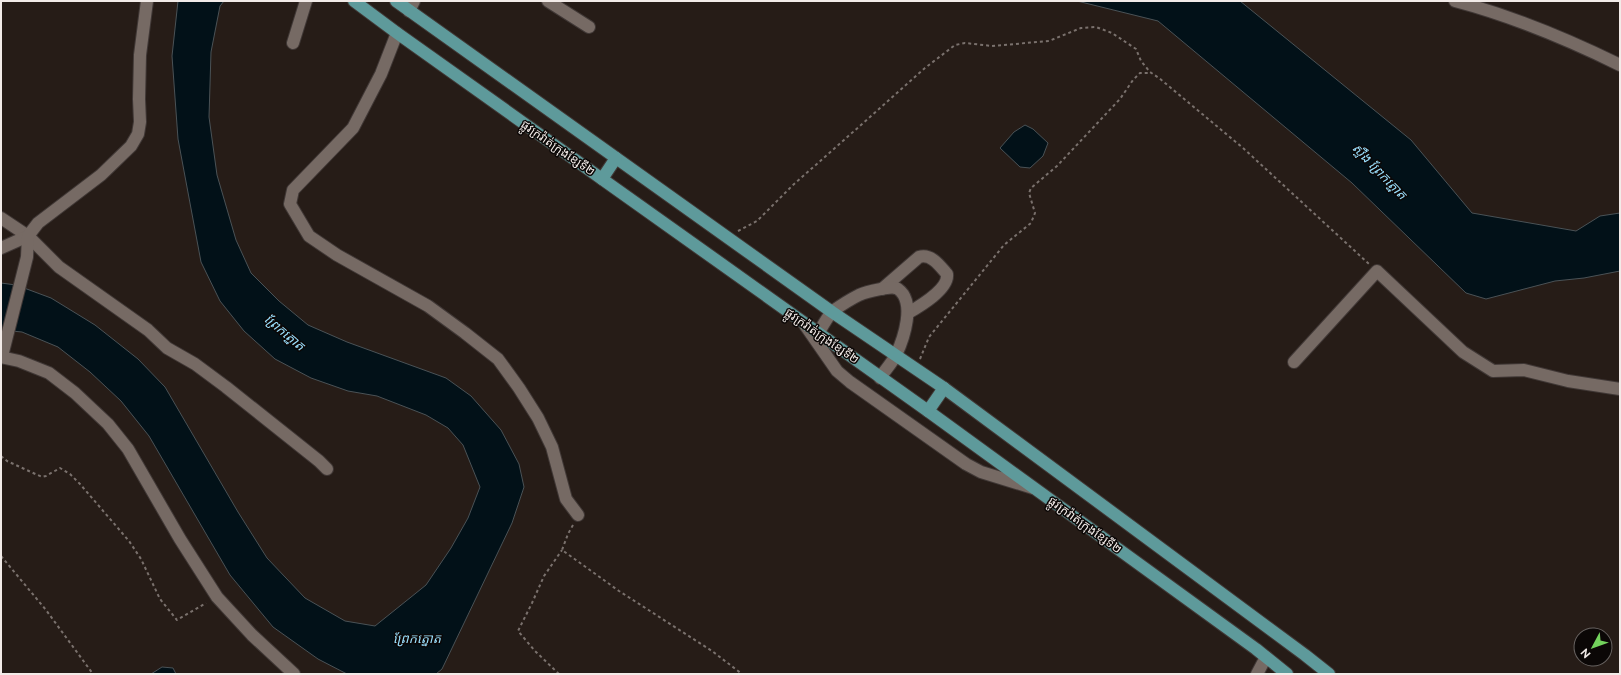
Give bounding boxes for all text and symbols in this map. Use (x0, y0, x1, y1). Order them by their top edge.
street label: ផ្លូវក្រវ៉ាត់ក្រុងខ្សែទី២ (516, 117, 598, 182)
water label: ស្ទឹង ព្រែកត្នោត (1348, 140, 1411, 204)
street label: ផ្លូវក្រវ៉ាត់ក្រុងខ្សែទី២ (780, 305, 862, 370)
water label: ព្រែកត្នោត (261, 311, 308, 355)
street label: ផ្លូវក្រវ៉ាត់ក្រុងខ្សែទី២ (1044, 493, 1125, 559)
north arrow (1573, 627, 1613, 667)
water label: ព្រែកត្នោត (393, 631, 442, 647)
text: N (1578, 646, 1593, 661)

